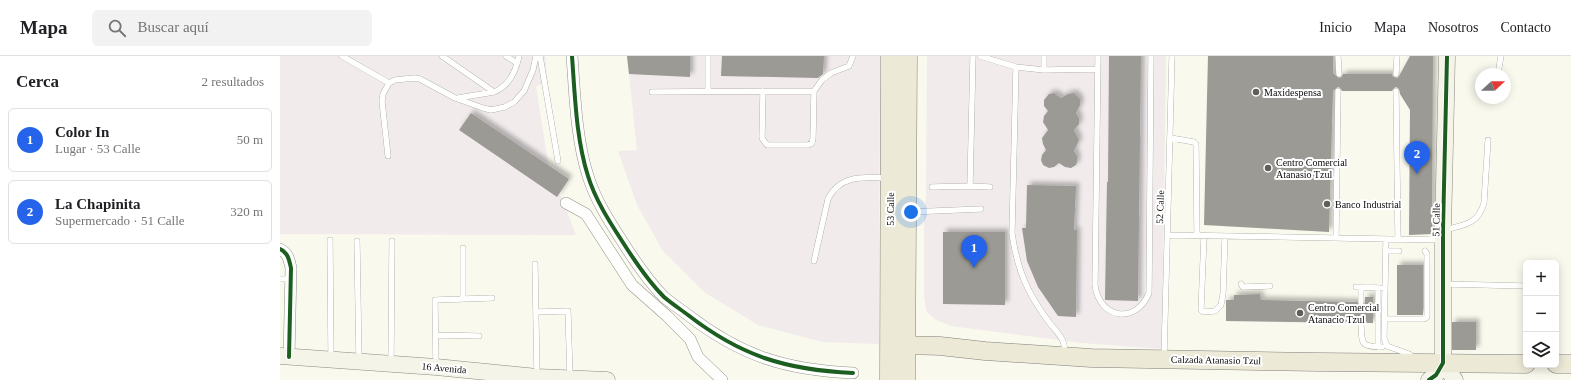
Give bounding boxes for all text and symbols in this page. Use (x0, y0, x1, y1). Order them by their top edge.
search box (92, 10, 372, 46)
text: Mapa (20, 17, 68, 38)
icon: search (106, 17, 128, 39)
text: Buscar aquí (138, 19, 209, 35)
text: Inicio (1319, 20, 1352, 35)
text: Mapa (1374, 20, 1406, 35)
text: Nosotros (1428, 20, 1478, 35)
text: Contacto (1500, 20, 1551, 35)
north arrow (1475, 68, 1511, 104)
text: Cerca (16, 72, 59, 91)
text: 2 resultados (202, 74, 264, 89)
marker: Maxidespensa (1251, 87, 1261, 97)
place label: Maxidespensa (1264, 87, 1322, 98)
text: Color In (55, 124, 109, 140)
text: 1 (27, 132, 33, 147)
text: 50 m (237, 132, 263, 147)
text: Lugar · 53 Calle (55, 141, 141, 156)
pin: 2 (1404, 141, 1430, 174)
place label: Centro Comercial Atanasio Tzul (1276, 157, 1348, 180)
marker: Centro Comercial Atanasio Tzul (1263, 163, 1273, 173)
street label: 52 Calle (1154, 189, 1166, 224)
street label: 53 Calle (885, 192, 896, 226)
text: La Chapinita (55, 196, 140, 212)
marker: Banco Industrial (1322, 199, 1332, 209)
place label: Banco Industrial (1335, 199, 1402, 210)
your location (901, 202, 921, 222)
street label: 51 Calle (1430, 203, 1442, 237)
text: 2 (27, 204, 33, 219)
text: 320 m (230, 204, 263, 219)
text: Supermercado · 51 Calle (55, 213, 185, 228)
pin: 1 (961, 235, 987, 268)
map controls (1523, 260, 1559, 368)
button: + (1523, 260, 1559, 296)
button: − (1523, 296, 1559, 332)
place label: Centro Comercial Atanacio Tzul (1308, 302, 1380, 325)
marker: Centro Comercial Atanacio Tzul (1295, 308, 1305, 318)
button: layers (1523, 332, 1559, 368)
street label: Calzada Atanasio Tzul (1171, 354, 1261, 366)
street label: 16 Avenida (421, 361, 467, 375)

